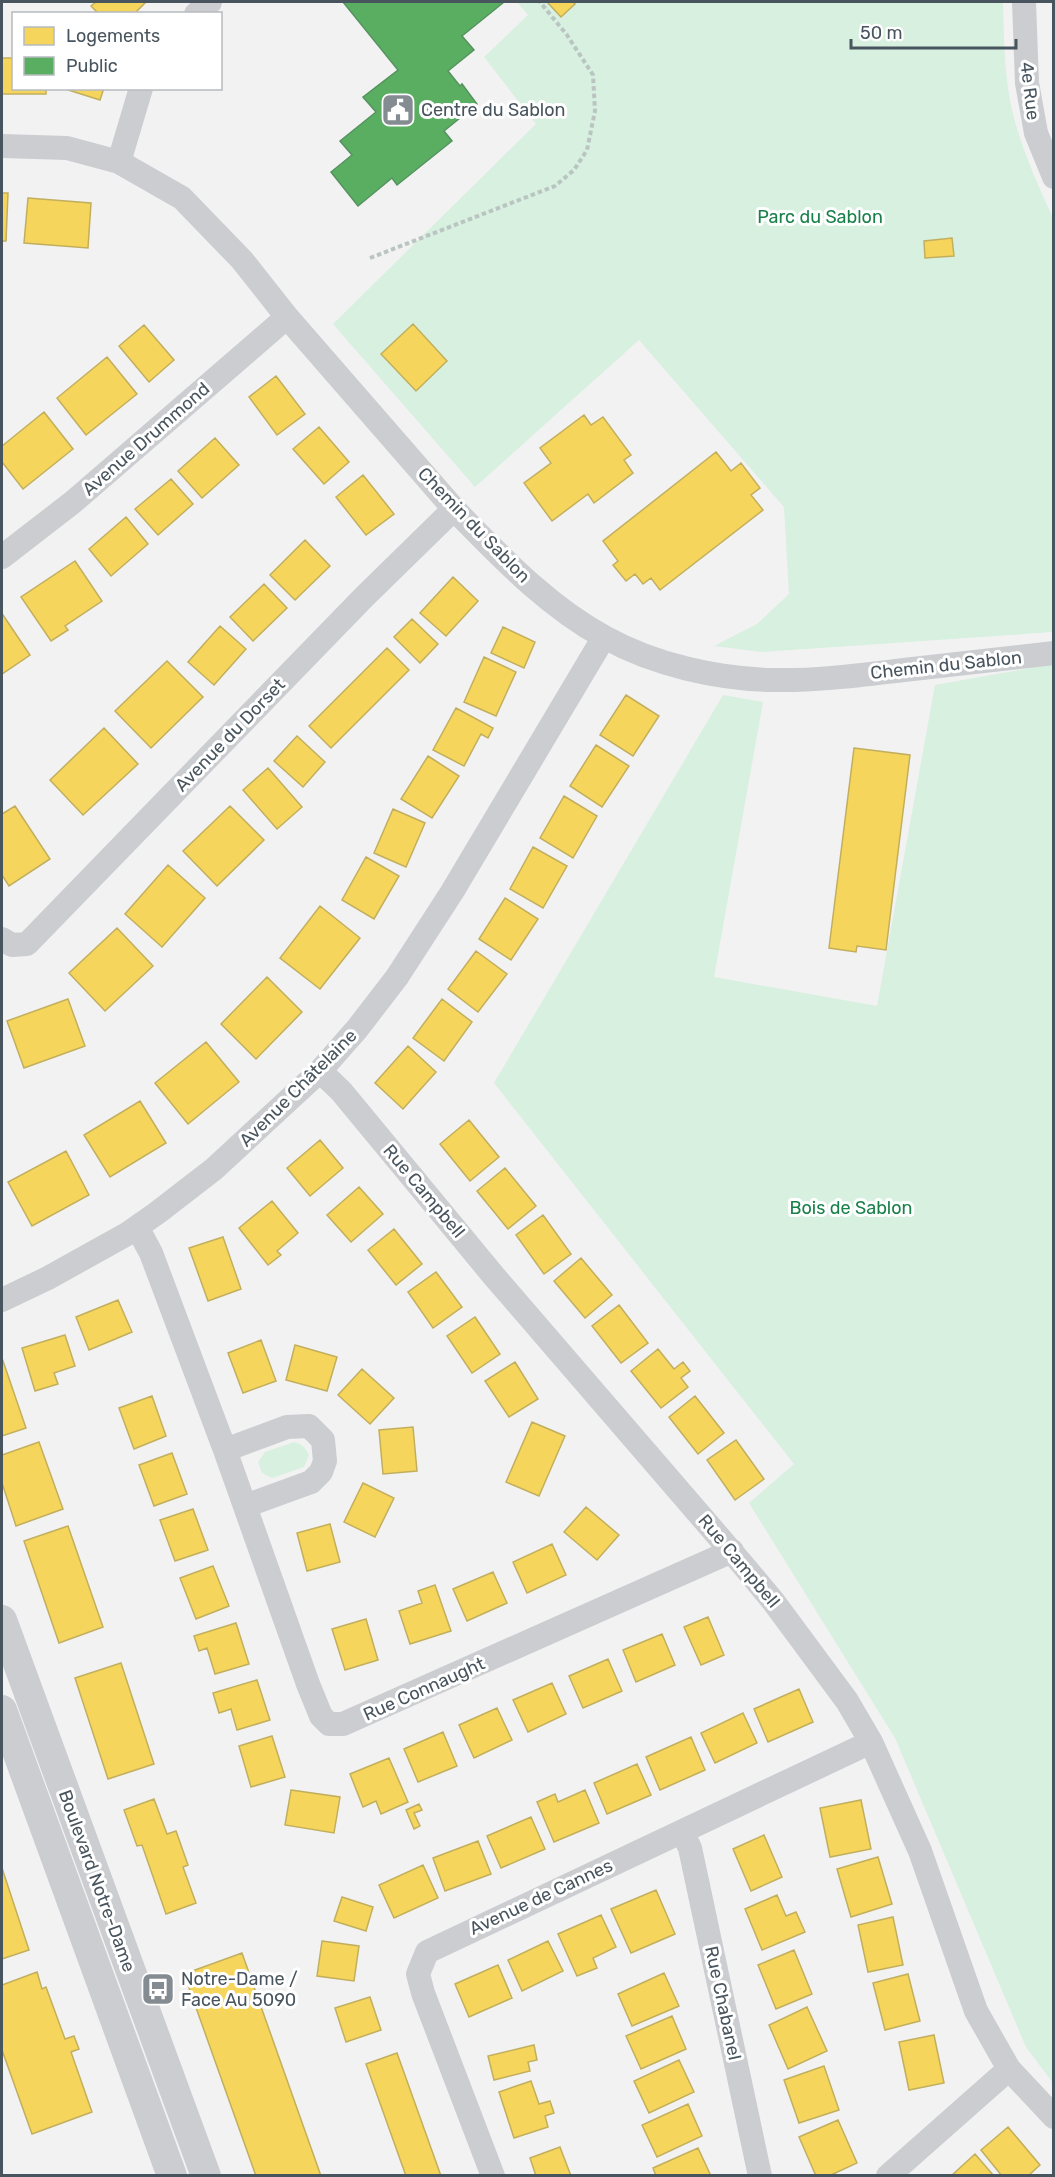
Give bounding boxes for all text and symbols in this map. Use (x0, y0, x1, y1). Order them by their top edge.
legend (12, 12, 222, 90)
scale bar (851, 12, 1016, 50)
text: 50 m (860, 22, 903, 44)
text: Logements (66, 25, 160, 47)
text: Public (66, 55, 118, 77)
street label: 4e Rue (1016, 61, 1044, 121)
public building icon: Centre du Sablon (380, 92, 416, 128)
place label: Centre du Sablon (421, 99, 565, 121)
park label: Parc du Sablon (757, 206, 883, 228)
street label: Avenue Drummond (78, 378, 214, 500)
street label: Chemin du Sablon (413, 463, 535, 587)
street label: Chemin du Sablon (869, 646, 1023, 684)
street label: Avenue du Dorset (170, 674, 290, 796)
street label: Avenue Châtelaine (235, 1025, 361, 1151)
street label: Rue Campbell (379, 1140, 469, 1242)
park label: Bois de Sablon (790, 1197, 912, 1219)
street label: Rue Campbell (694, 1510, 784, 1612)
street label: Rue Connaught (360, 1652, 488, 1726)
street label: Boulevard Notre-Dame (54, 1787, 140, 1975)
street label: Avenue de Cannes (466, 1854, 616, 1940)
street label: Rue Chabanel (700, 1944, 746, 2062)
place label: Notre-Dame / Face Au 5090 (181, 1968, 298, 2011)
bus stop icon: Notre-Dame / Face Au 5090 (140, 1971, 176, 2007)

